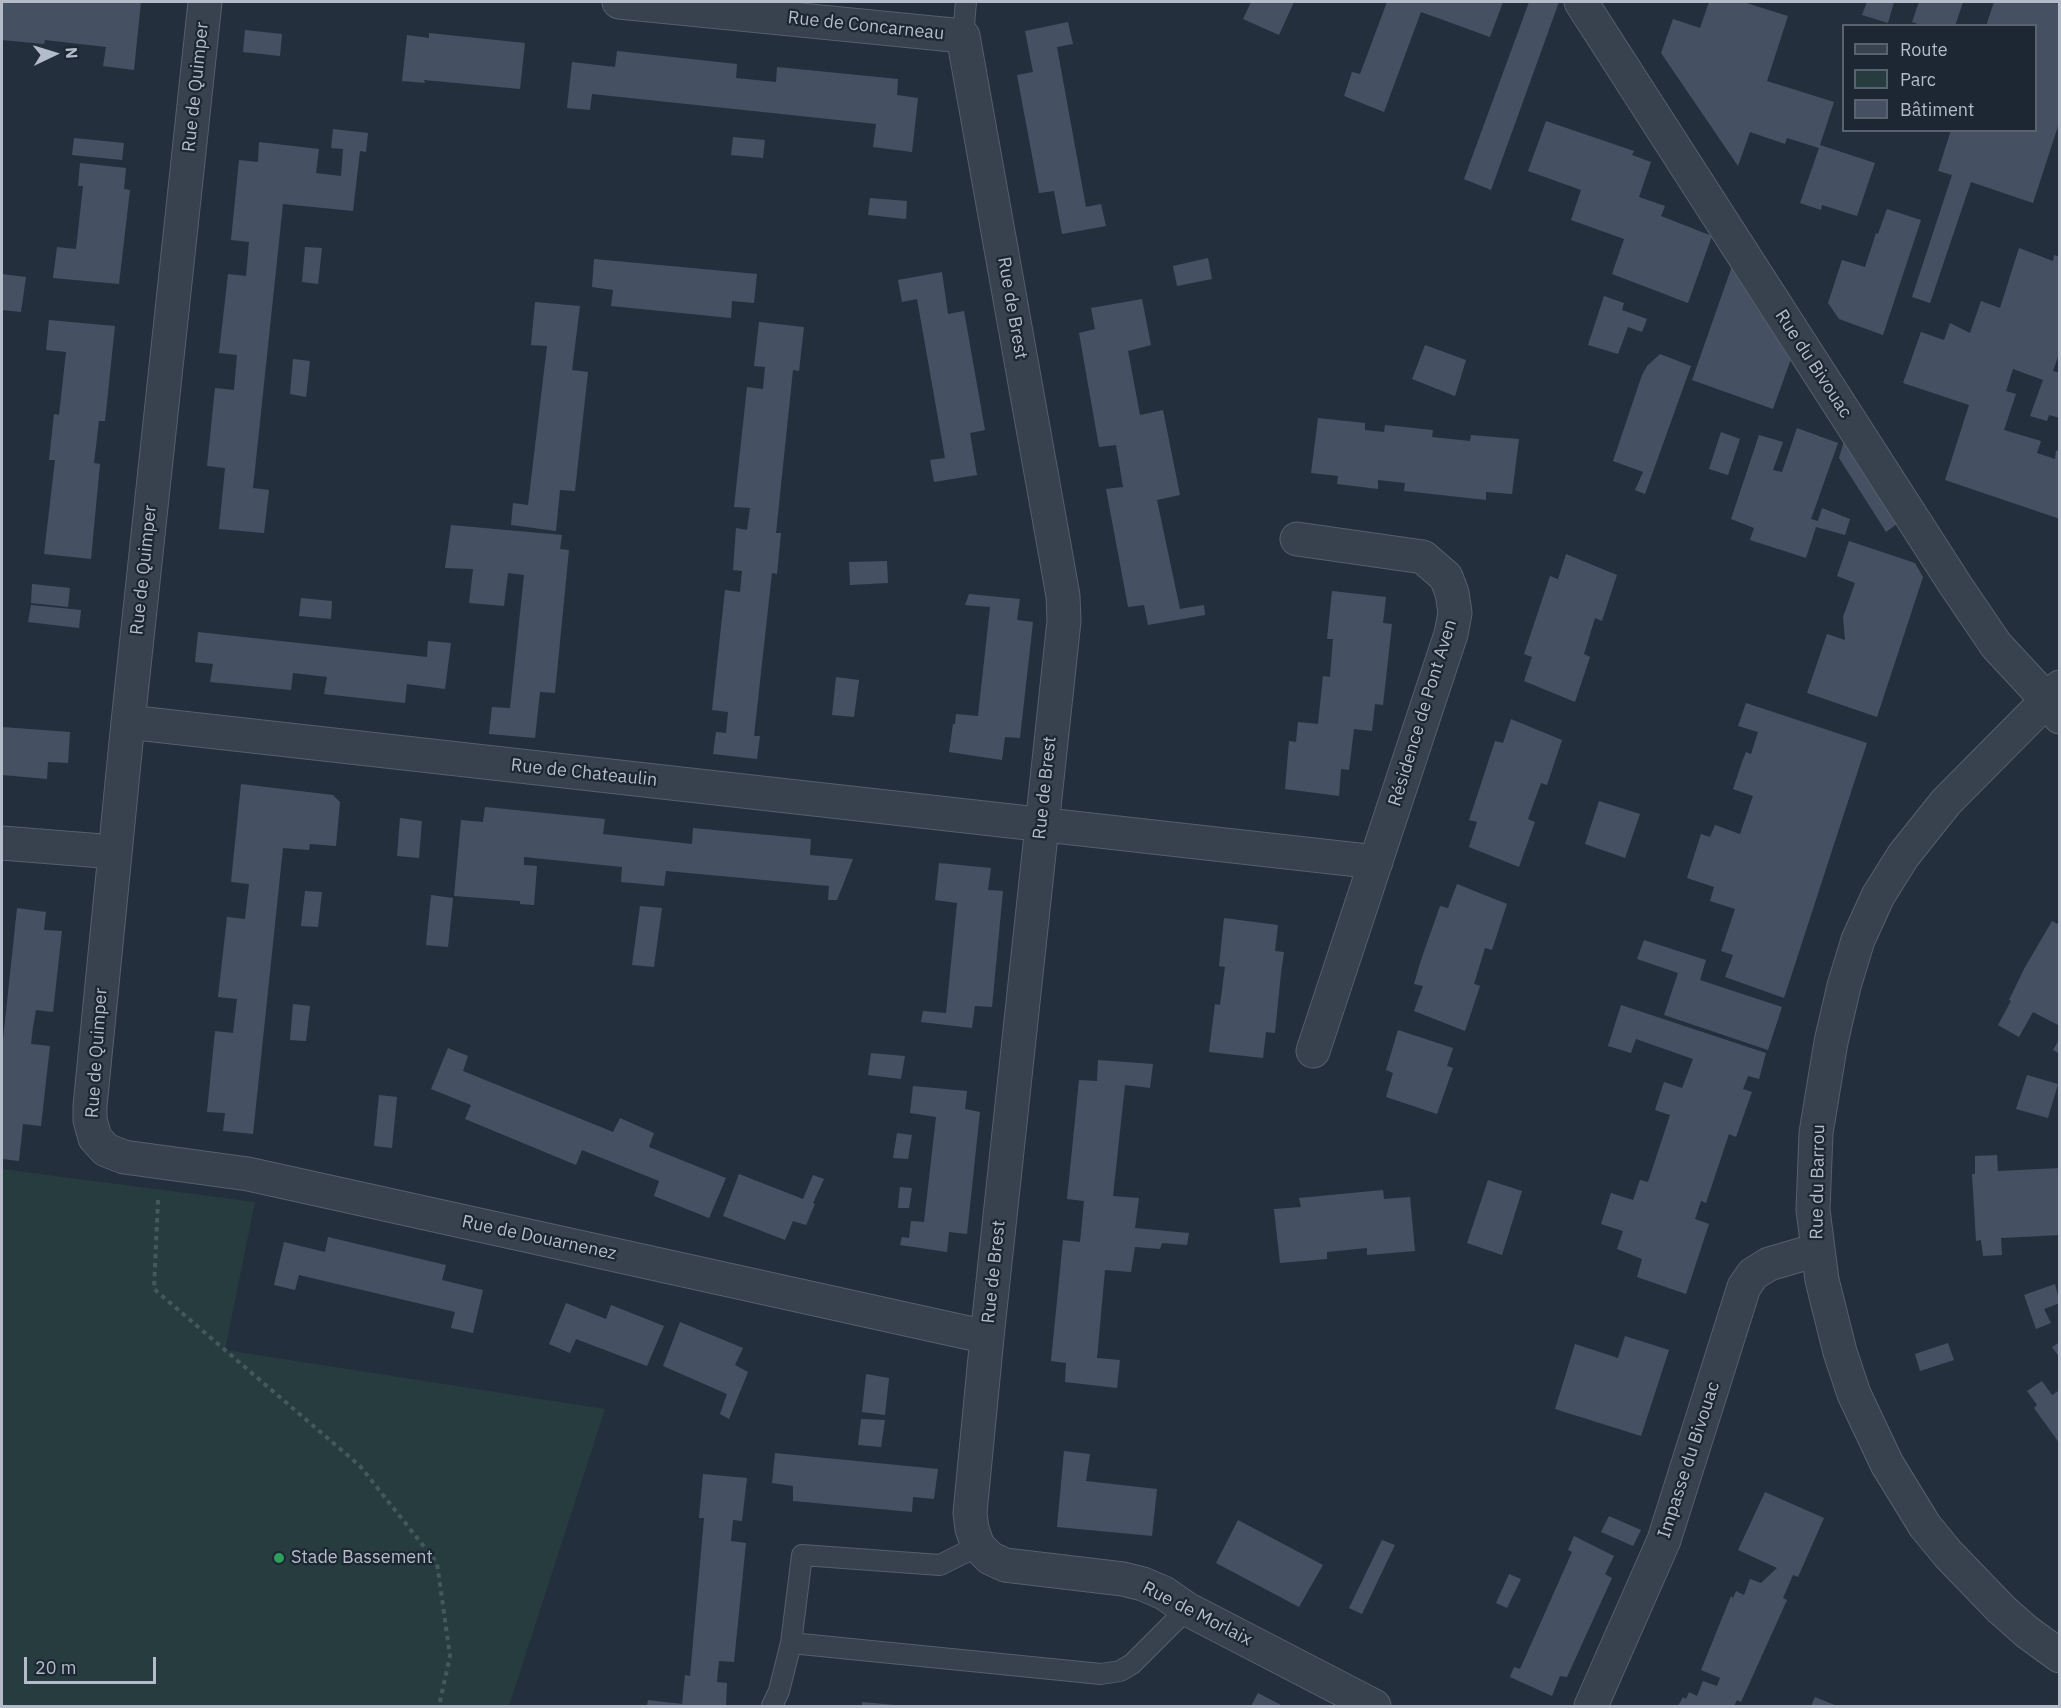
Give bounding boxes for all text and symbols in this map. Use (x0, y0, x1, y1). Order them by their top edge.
street label: Rue de Concarneau (787, 7, 945, 45)
street label: Rue de Quimper (178, 21, 214, 153)
north arrow (24, 24, 84, 84)
legend (1842, 24, 2037, 132)
text: Route (1900, 38, 1948, 61)
text: N (62, 46, 82, 59)
text: Parc (1900, 68, 1936, 91)
text: Bâtiment (1900, 98, 1974, 121)
street label: Rue de Brest (992, 255, 1032, 361)
street label: Rue du Bivouac (1770, 306, 1856, 422)
street label: Rue de Quimper (126, 504, 162, 636)
street label: Résidence de Pont Aven (1384, 617, 1462, 809)
street label: Rue de Brest (1029, 735, 1061, 841)
street label: Rue de Chateaulin (510, 755, 658, 791)
street label: Rue de Quimper (82, 987, 112, 1119)
street label: Rue du Barrou (1806, 1124, 1830, 1240)
street label: Rue de Douarnenez (460, 1211, 618, 1265)
street label: Rue de Brest (978, 1219, 1010, 1325)
street label: Impasse du Bivouac (1653, 1379, 1725, 1541)
place label: Stade Bassement (291, 1547, 433, 1569)
marker: Stade Bassement (272, 1551, 286, 1565)
street label: Rue de Morlaix (1139, 1577, 1255, 1651)
scale bar (27, 1645, 159, 1683)
text: 20 m (35, 1656, 77, 1679)

